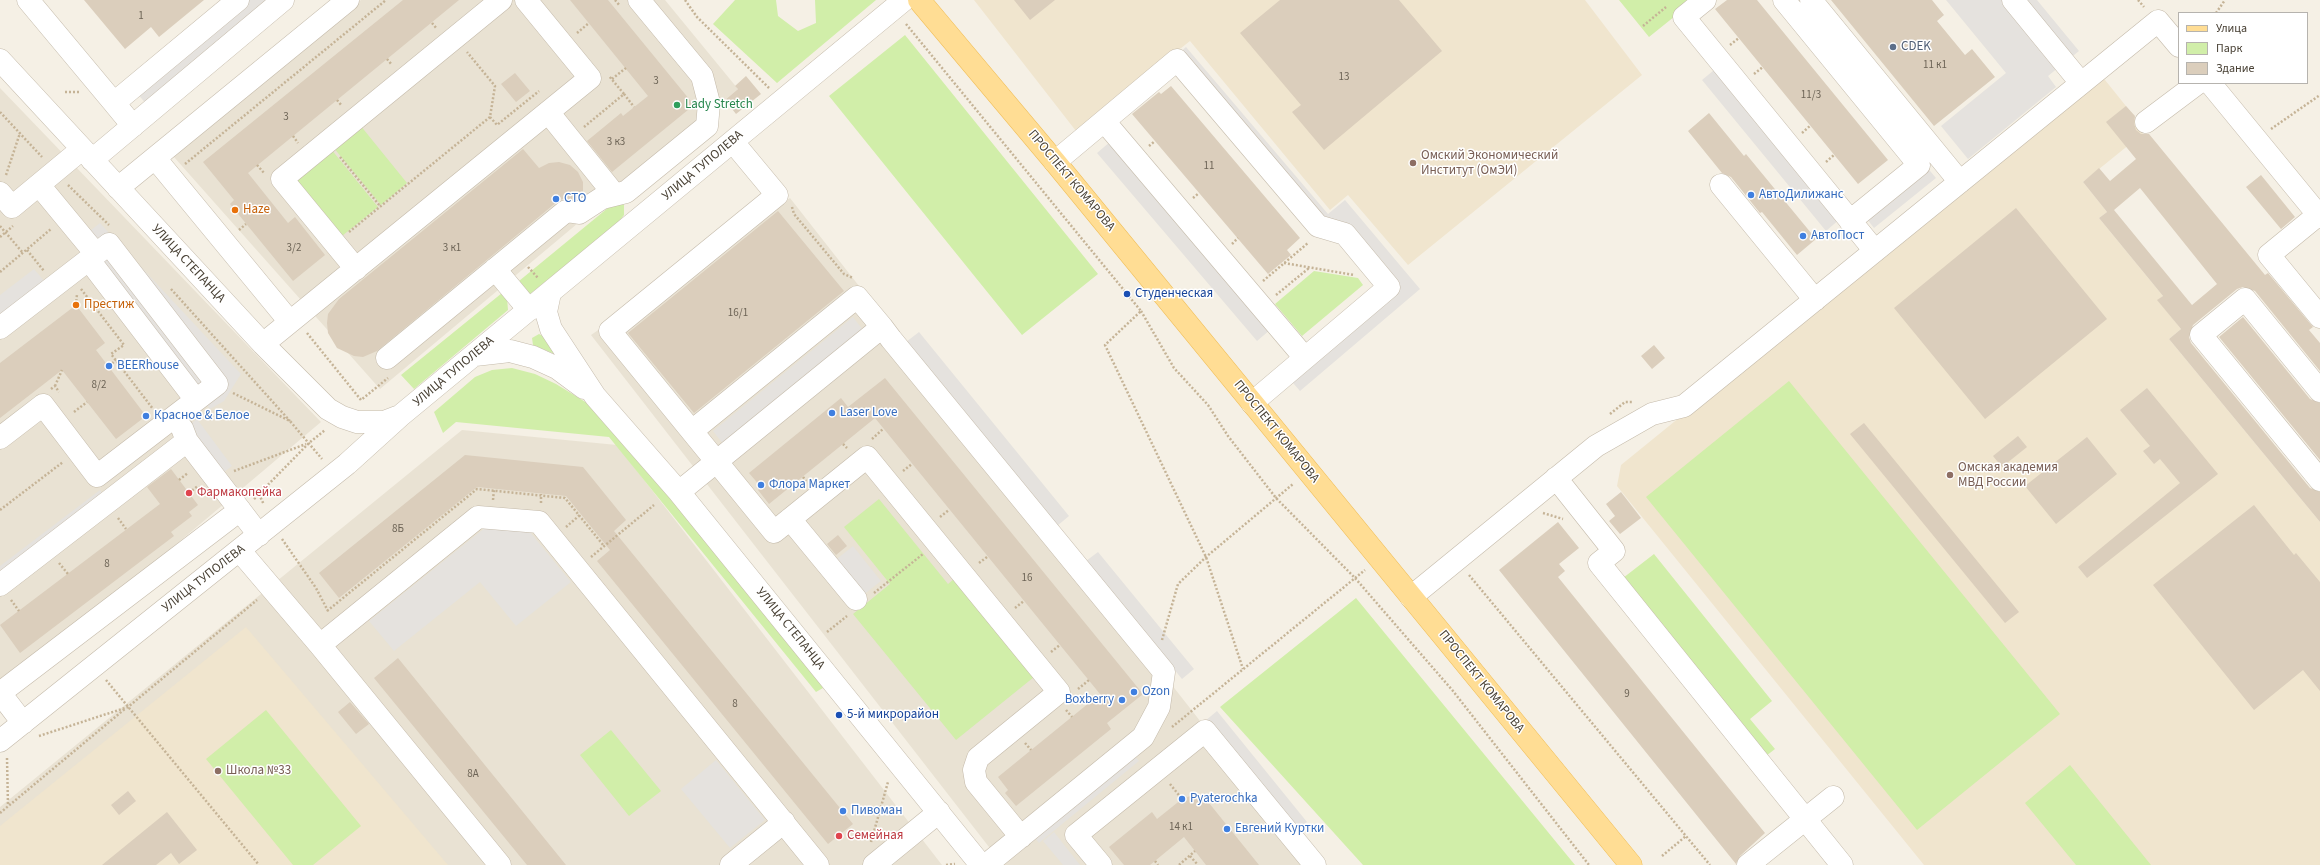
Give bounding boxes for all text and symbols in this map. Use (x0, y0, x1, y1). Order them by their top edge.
house number: 1 (138, 10, 144, 24)
legend (2178, 12, 2308, 84)
text: Улица (2216, 20, 2247, 37)
place label: CDEK (1901, 39, 1931, 55)
text: Парк (2216, 40, 2242, 57)
marker: CDEK (1888, 42, 1898, 52)
house number: 11 к1 (1923, 59, 1947, 73)
text: Здание (2216, 60, 2255, 77)
house number: 13 (1339, 71, 1349, 85)
house number: 3 (653, 75, 659, 89)
house number: 11/3 (1801, 89, 1821, 103)
place label: Lady Stretch (685, 97, 753, 113)
marker: Lady Stretch (672, 100, 682, 110)
house number: 3 (283, 111, 289, 125)
street label: ПРОСПЕКТ КОМАРОВА (1024, 127, 1118, 235)
street label: УЛИЦА ТУПОЛЕВА (659, 128, 747, 204)
house number: 3 к3 (607, 136, 625, 150)
place label: Омский Экономический Институт (ОмЭИ) (1421, 148, 1558, 179)
marker: Омский Экономический Институт (ОмЭИ) (1408, 158, 1418, 168)
house number: 11 (1204, 160, 1214, 174)
place label: АвтоДилижанс (1759, 187, 1844, 203)
marker: АвтоДилижанс (1746, 190, 1756, 200)
place label: СТО (564, 191, 586, 207)
marker: СТО (551, 194, 561, 204)
place label: Haze (243, 202, 270, 218)
marker: Haze (230, 205, 240, 215)
street label: УЛИЦА СТЕПАНЦА (148, 222, 228, 306)
place label: АвтоПост (1811, 228, 1864, 244)
marker: АвтоПост (1798, 231, 1808, 241)
house number: 3/2 (287, 242, 301, 256)
house number: 3 к1 (443, 242, 461, 256)
place label: Студенческая (1135, 286, 1213, 302)
marker: Студенческая (1122, 289, 1132, 299)
place label: Престиж (84, 297, 134, 313)
marker: Престиж (71, 300, 81, 310)
house number: 16/1 (728, 307, 748, 321)
street label: УЛИЦА ТУПОЛЕВА (410, 334, 498, 410)
place label: BEERhouse (117, 358, 179, 374)
marker: BEERhouse (104, 361, 114, 371)
street label: ПРОСПЕКТ КОМАРОВА (1230, 378, 1322, 486)
house number: 8/2 (92, 379, 106, 393)
place label: Laser Love (840, 405, 898, 421)
place label: Красное & Белое (154, 408, 249, 424)
marker: Laser Love (827, 408, 837, 418)
marker: Красное & Белое (141, 411, 151, 421)
place label: Омская академия МВД России (1958, 460, 2058, 491)
marker: Омская академия МВД России (1945, 470, 1955, 480)
place label: Флора Маркет (769, 477, 850, 493)
marker: Флора Маркет (756, 480, 766, 490)
place label: Фармакопейка (197, 485, 282, 501)
marker: Фармакопейка (184, 488, 194, 498)
house number: 8Б (392, 523, 404, 537)
street label: УЛИЦА ТУПОЛЕВА (159, 542, 249, 616)
house number: 8 (104, 558, 110, 572)
house number: 16 (1022, 572, 1032, 586)
street label: УЛИЦА СТЕПАНЦА (752, 585, 828, 673)
street label: ПРОСПЕКТ КОМАРОВА (1435, 628, 1527, 736)
place label: Ozon (1142, 684, 1170, 700)
marker: Ozon (1129, 687, 1139, 697)
house number: 9 (1624, 688, 1630, 702)
place label: Boxberry (1065, 692, 1114, 708)
marker: Boxberry (1117, 695, 1127, 705)
house number: 8 (732, 698, 738, 712)
place label: 5-й микрорайон (847, 707, 939, 723)
marker: 5-й микрорайон (834, 710, 844, 720)
place label: Школа №33 (226, 763, 291, 779)
marker: Школа №33 (213, 766, 223, 776)
house number: 8А (467, 768, 479, 782)
place label: Pyaterochka (1190, 791, 1257, 807)
marker: Pyaterochka (1177, 794, 1187, 804)
place label: Пивоман (851, 803, 902, 819)
marker: Пивоман (838, 806, 848, 816)
house number: 14 к1 (1169, 821, 1193, 835)
place label: Евгений Куртки (1235, 821, 1324, 837)
marker: Евгений Куртки (1222, 824, 1232, 834)
place label: Семейная (847, 828, 903, 844)
marker: Семейная (834, 831, 844, 841)

